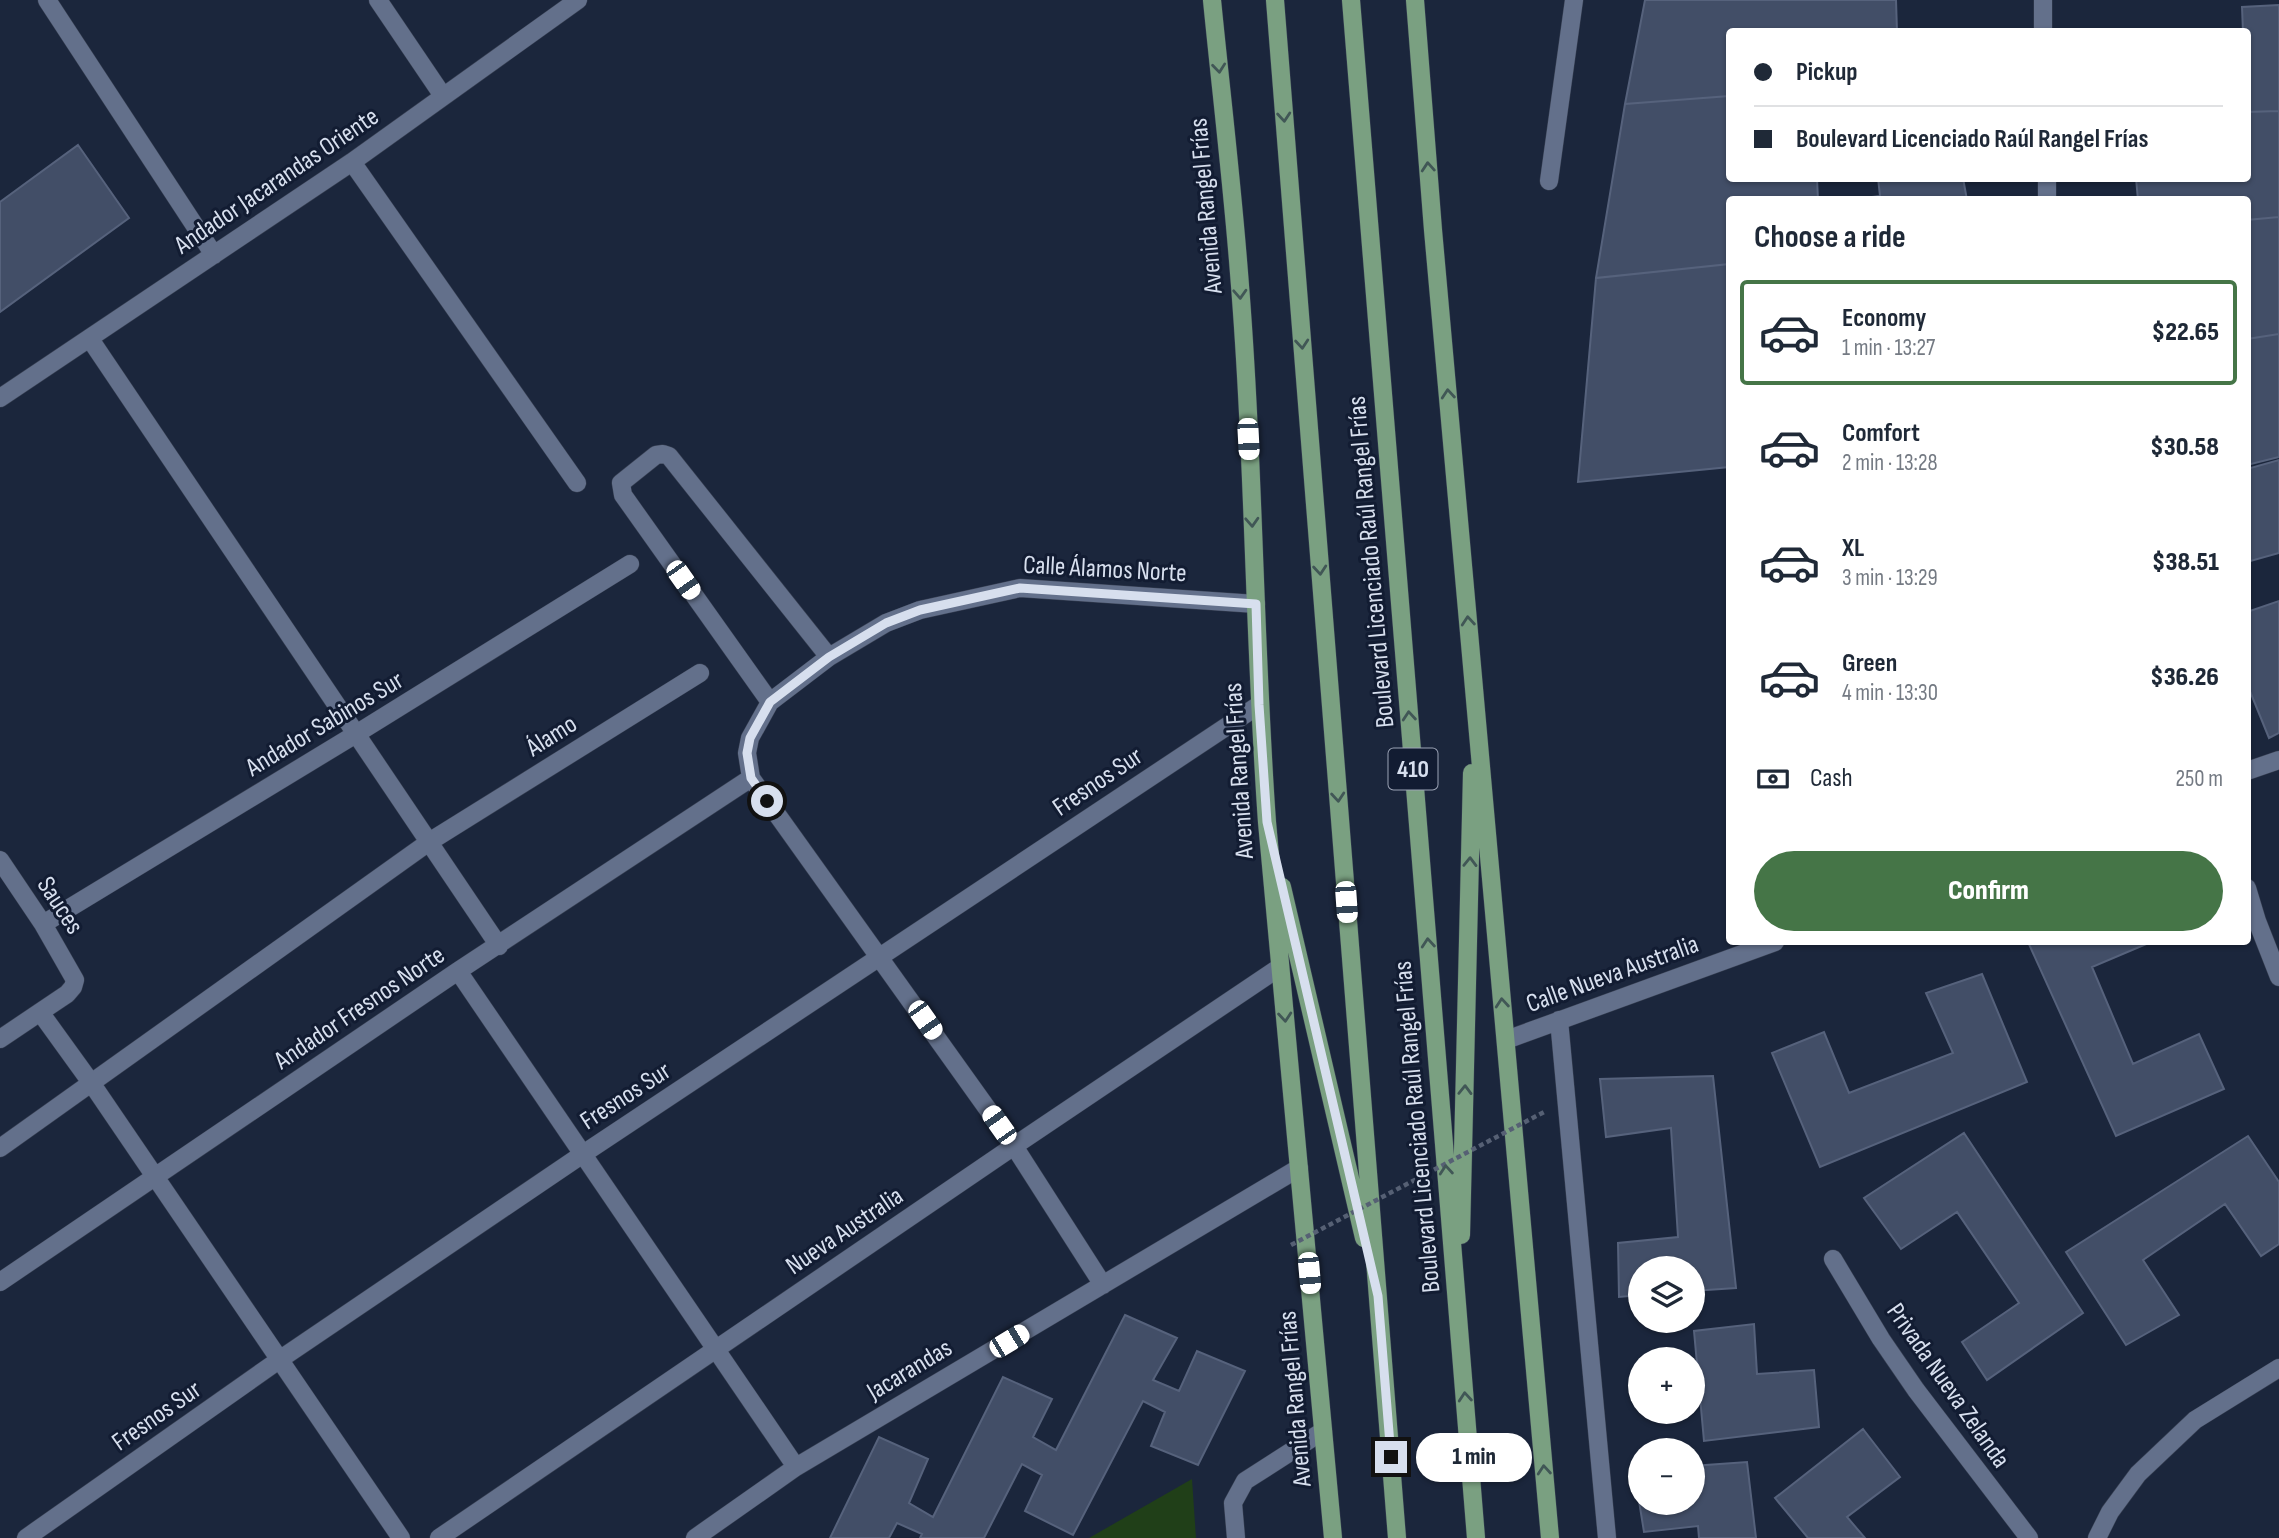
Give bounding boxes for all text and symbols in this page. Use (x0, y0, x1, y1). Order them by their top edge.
text: Pickup (1796, 57, 1858, 88)
one-way arrow (1211, 63, 1226, 74)
street label: Andador Jacarandas Oriente (168, 101, 385, 262)
one-way arrow (1277, 112, 1292, 123)
street label: Avenida Rangel Frías (1183, 117, 1230, 296)
text: Boulevard Licenciado Raúl Rangel Frías (1796, 124, 2148, 155)
one-way arrow (1421, 162, 1436, 173)
text: Choose a ride (1754, 218, 1906, 257)
one-way arrow (1233, 289, 1248, 300)
icon: car (1758, 301, 1821, 364)
text: Economy (1842, 303, 1926, 334)
text: $22.65 (2152, 317, 2219, 348)
text: 1 min · 13:27 (1842, 334, 1935, 362)
one-way arrow (1294, 338, 1309, 349)
one-way arrow (1441, 388, 1456, 399)
street label: Boulevard Licenciado Raúl Rangel Frías (1342, 395, 1401, 729)
icon: car (1758, 416, 1821, 479)
car (1237, 417, 1260, 461)
text: Comfort (1842, 418, 1920, 449)
text: $30.58 (2150, 432, 2219, 463)
text: 2 min · 13:28 (1842, 449, 1938, 477)
one-way arrow (1244, 516, 1259, 527)
icon: car (1758, 531, 1821, 594)
text: XL (1842, 533, 1864, 564)
text: $38.51 (2152, 547, 2219, 578)
street label: Calle Álamos Norte (1022, 550, 1187, 589)
car (663, 557, 704, 603)
text: 3 min · 13:29 (1842, 564, 1938, 592)
one-way arrow (1312, 565, 1327, 576)
one-way arrow (1461, 615, 1476, 626)
icon: car (1758, 646, 1821, 709)
text: Green (1842, 648, 1897, 679)
text: $36.26 (2150, 662, 2219, 693)
street label: Andador Sabinos Sur (239, 665, 410, 784)
text: 4 min · 13:30 (1842, 679, 1938, 707)
street label: Avenida Rangel Frías (1218, 682, 1261, 861)
street label: Álamo (520, 709, 583, 764)
one-way arrow (1402, 711, 1417, 722)
street label: Fresnos Sur (1047, 741, 1149, 823)
road number: 410 (1388, 748, 1438, 790)
icon: cash (1754, 760, 1792, 798)
text: Cash (1810, 763, 1853, 794)
text: 250 m (2176, 765, 2223, 793)
route start (751, 785, 783, 817)
one-way arrow (1330, 792, 1345, 803)
button: Confirm (1754, 851, 2223, 931)
one-way arrow (1462, 857, 1478, 867)
street label: Sauces (30, 871, 90, 940)
car (1335, 880, 1358, 924)
street label: Calle Nueva Australia (1522, 929, 1703, 1020)
one-way arrow (1421, 937, 1436, 948)
street label: Andador Fresnos Norte (268, 940, 451, 1077)
street label: Boulevard Licenciado Raúl Rangel Frías (1388, 960, 1447, 1294)
car (905, 997, 946, 1043)
one-way arrow (1495, 998, 1510, 1009)
one-way arrow (1277, 1012, 1292, 1023)
street label: Fresnos Sur (575, 1055, 677, 1137)
one-way arrow (1457, 1084, 1472, 1095)
car (979, 1102, 1020, 1148)
one-way arrow (1439, 1164, 1454, 1175)
street label: Nueva Australia (780, 1181, 909, 1282)
car (1297, 1251, 1322, 1295)
map controls (1628, 1256, 1705, 1515)
button: layers (1628, 1256, 1705, 1333)
street label: Privada Nueva Zelanda (1880, 1298, 2016, 1474)
street label: Avenida Rangel Frías (1272, 1310, 1319, 1489)
car (986, 1321, 1033, 1361)
street label: Jacarandas (861, 1333, 958, 1408)
button: + (1628, 1347, 1705, 1424)
street label: Fresnos Sur (106, 1374, 208, 1458)
one-way arrow (1457, 1391, 1472, 1402)
callout: 1 min (1416, 1432, 1531, 1482)
button: − (1628, 1438, 1705, 1515)
route end (1375, 1441, 1407, 1473)
text: 1 min (1452, 1443, 1496, 1471)
one-way arrow (1537, 1464, 1552, 1475)

